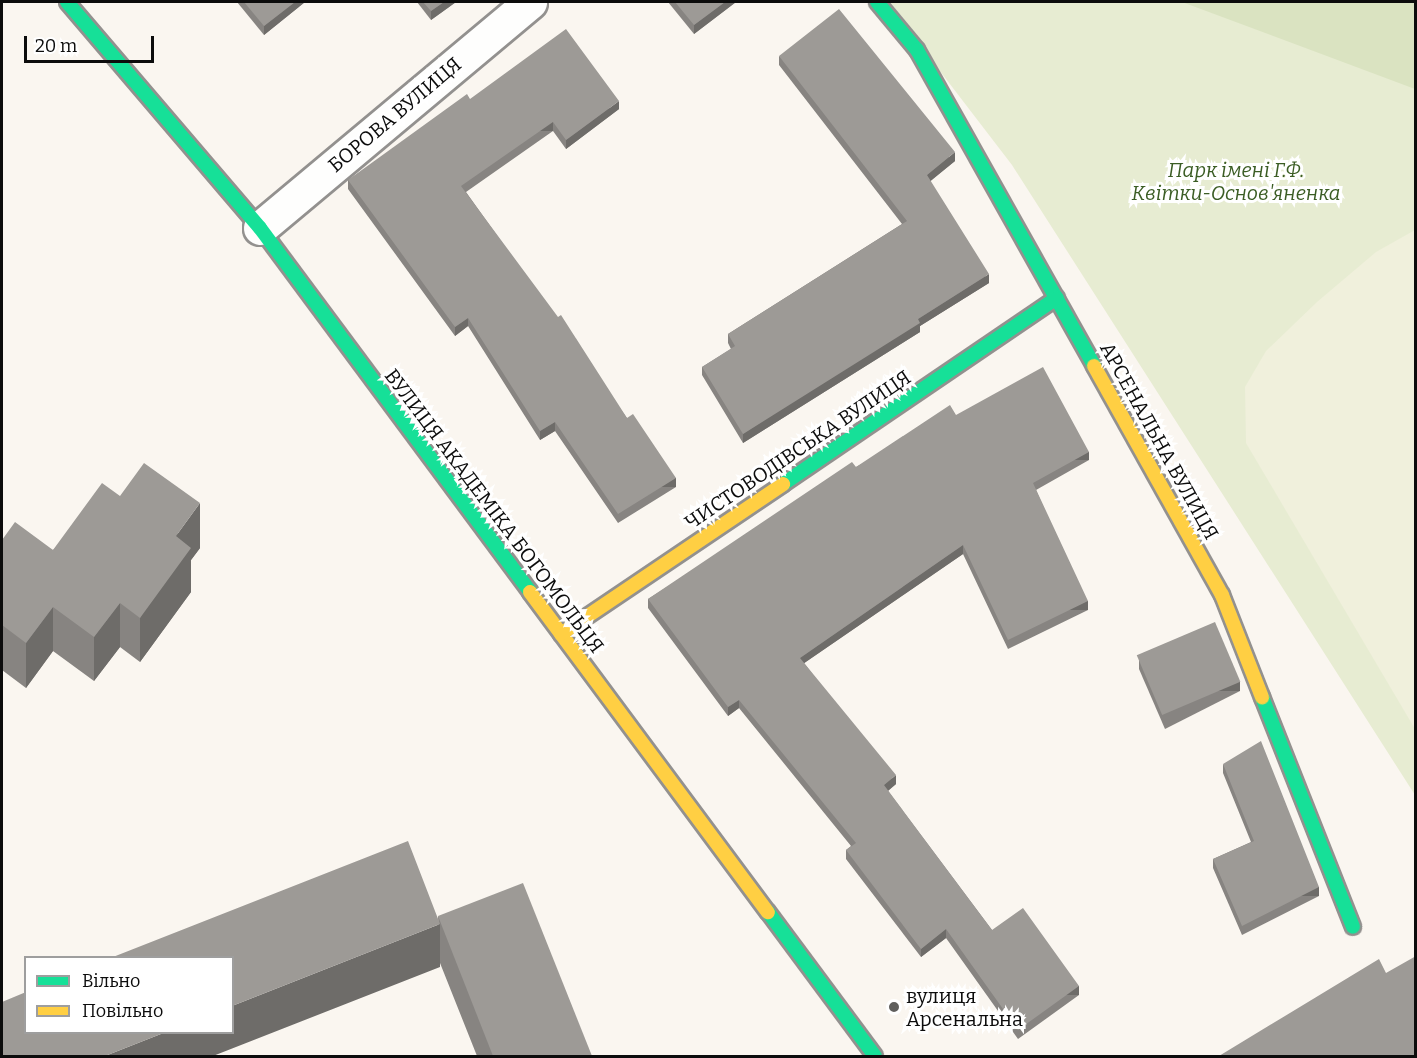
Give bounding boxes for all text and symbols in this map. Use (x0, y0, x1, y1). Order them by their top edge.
scale bar (27, 24, 158, 62)
text: 20 m (35, 35, 77, 57)
street label: БОРОВА ВУЛИЦЯ (324, 52, 466, 178)
park label: Парк імені Г.Ф. Квітки-Основ'яненка (1132, 159, 1340, 206)
street label: АРСЕНАЛЬНА ВУЛИЦЯ (1095, 338, 1223, 544)
street label: ВУЛИЦЯ АКАДЕМІКА БОГОМОЛЬЦЯ (379, 364, 609, 658)
street label: ЧИСТОВОДІВСЬКА ВУЛИЦЯ (680, 365, 916, 535)
legend (24, 956, 234, 1034)
text: Вільно (82, 970, 140, 992)
place label: вулиця Арсенальна (906, 984, 1023, 1031)
text: Повільно (82, 1000, 163, 1022)
marker: вулиця Арсенальна (887, 1000, 901, 1014)

